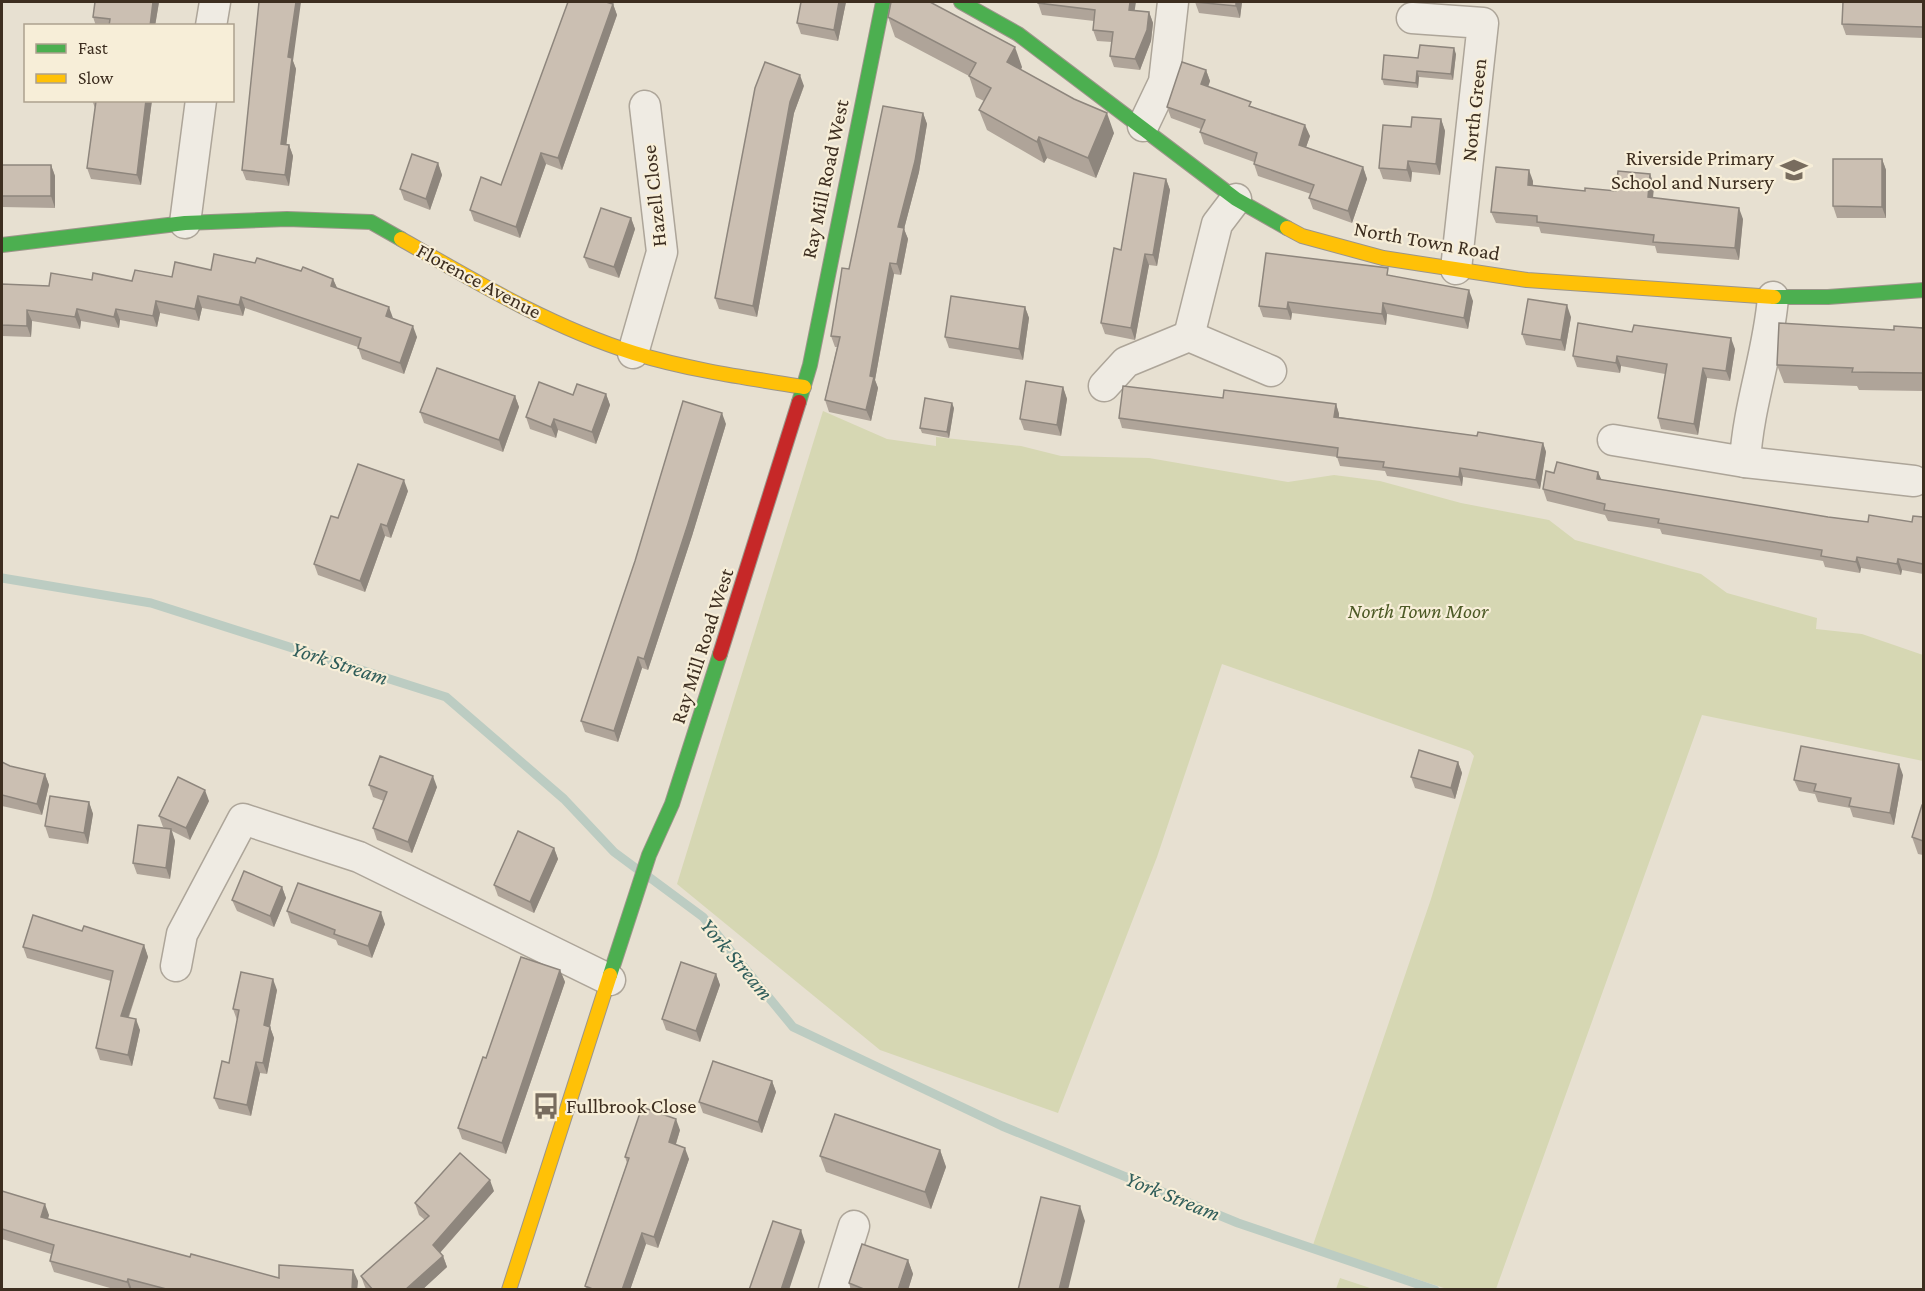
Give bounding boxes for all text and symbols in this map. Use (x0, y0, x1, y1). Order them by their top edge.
legend (24, 24, 234, 102)
text: Fast (78, 38, 109, 58)
street label: North Green (1457, 57, 1491, 163)
text: Slow (78, 68, 114, 88)
street label: Ray Mill Road West (796, 96, 854, 261)
street label: Hazell Close (637, 144, 671, 248)
place label: Riverside Primary School and Nursery (1611, 146, 1774, 194)
school or university icon: Riverside Primary School and Nursery (1779, 155, 1809, 185)
street label: North Town Road (1352, 216, 1502, 266)
street label: Florence Avenue (413, 238, 545, 324)
street label: Ray Mill Road West (666, 564, 739, 727)
park label: North Town Moor (1348, 599, 1489, 623)
water label: York Stream (289, 636, 391, 690)
water label: York Stream (695, 913, 779, 1005)
bus stop icon: Fullbrook Close (531, 1091, 561, 1121)
place label: Fullbrook Close (566, 1094, 697, 1118)
water label: York Stream (1122, 1166, 1224, 1226)

